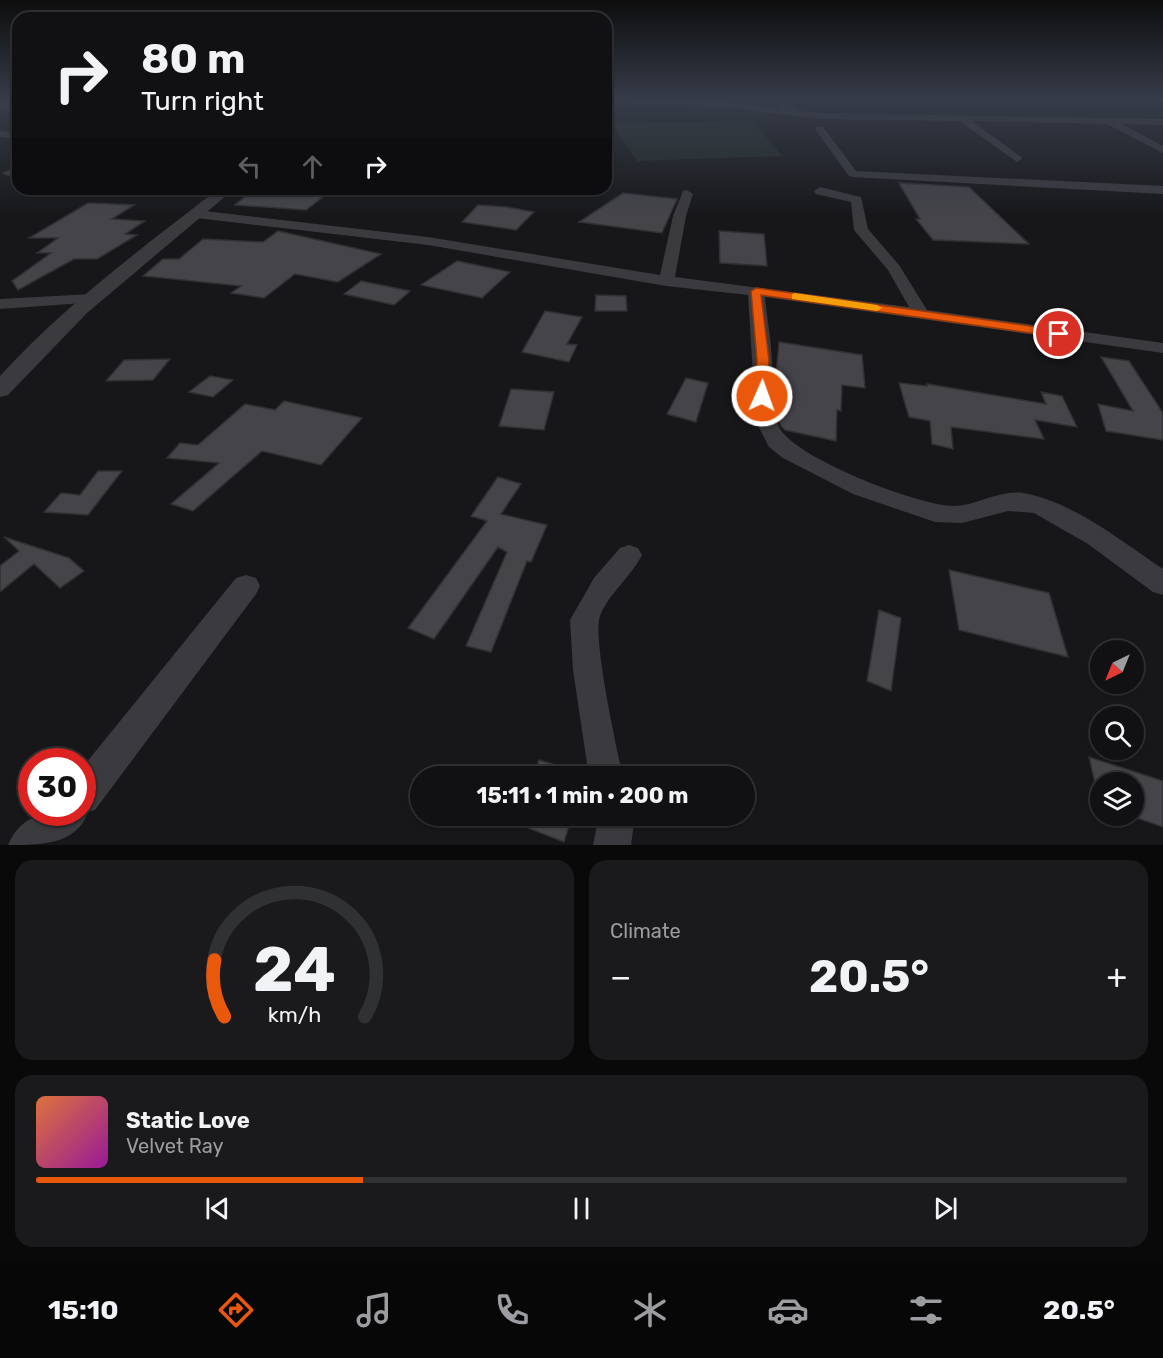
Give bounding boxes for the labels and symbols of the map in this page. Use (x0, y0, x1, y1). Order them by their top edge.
pin (1033, 308, 1084, 359)
position arrow (730, 364, 794, 428)
north arrow (1090, 640, 1144, 694)
speed limit sign: 30 (18, 748, 96, 826)

